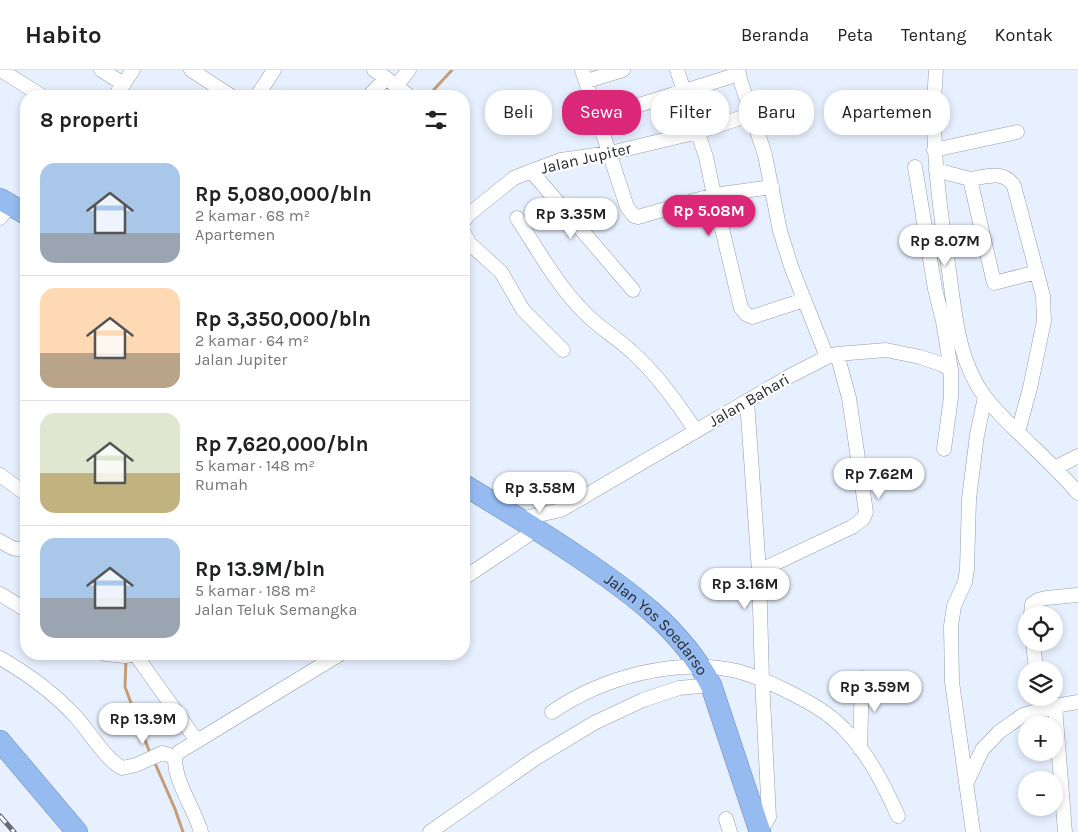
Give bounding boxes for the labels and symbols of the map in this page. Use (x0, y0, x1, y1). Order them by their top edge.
street label: Jalan Jupiter (539, 138, 633, 178)
pin: Rp 5.08M (657, 194, 761, 237)
pin: Rp 3.35M (519, 198, 623, 240)
pin: Rp 8.07M (893, 224, 997, 267)
street label: Jalan Bahari (705, 369, 793, 431)
pin: Rp 7.62M (827, 458, 931, 500)
pin: Rp 3.58M (488, 472, 592, 514)
pin: Rp 3.16M (693, 568, 797, 610)
street label: Jalan Yos Soedarso (601, 569, 713, 679)
pin: Rp 3.59M (823, 670, 927, 713)
pin: Rp 13.9M (91, 702, 195, 745)

